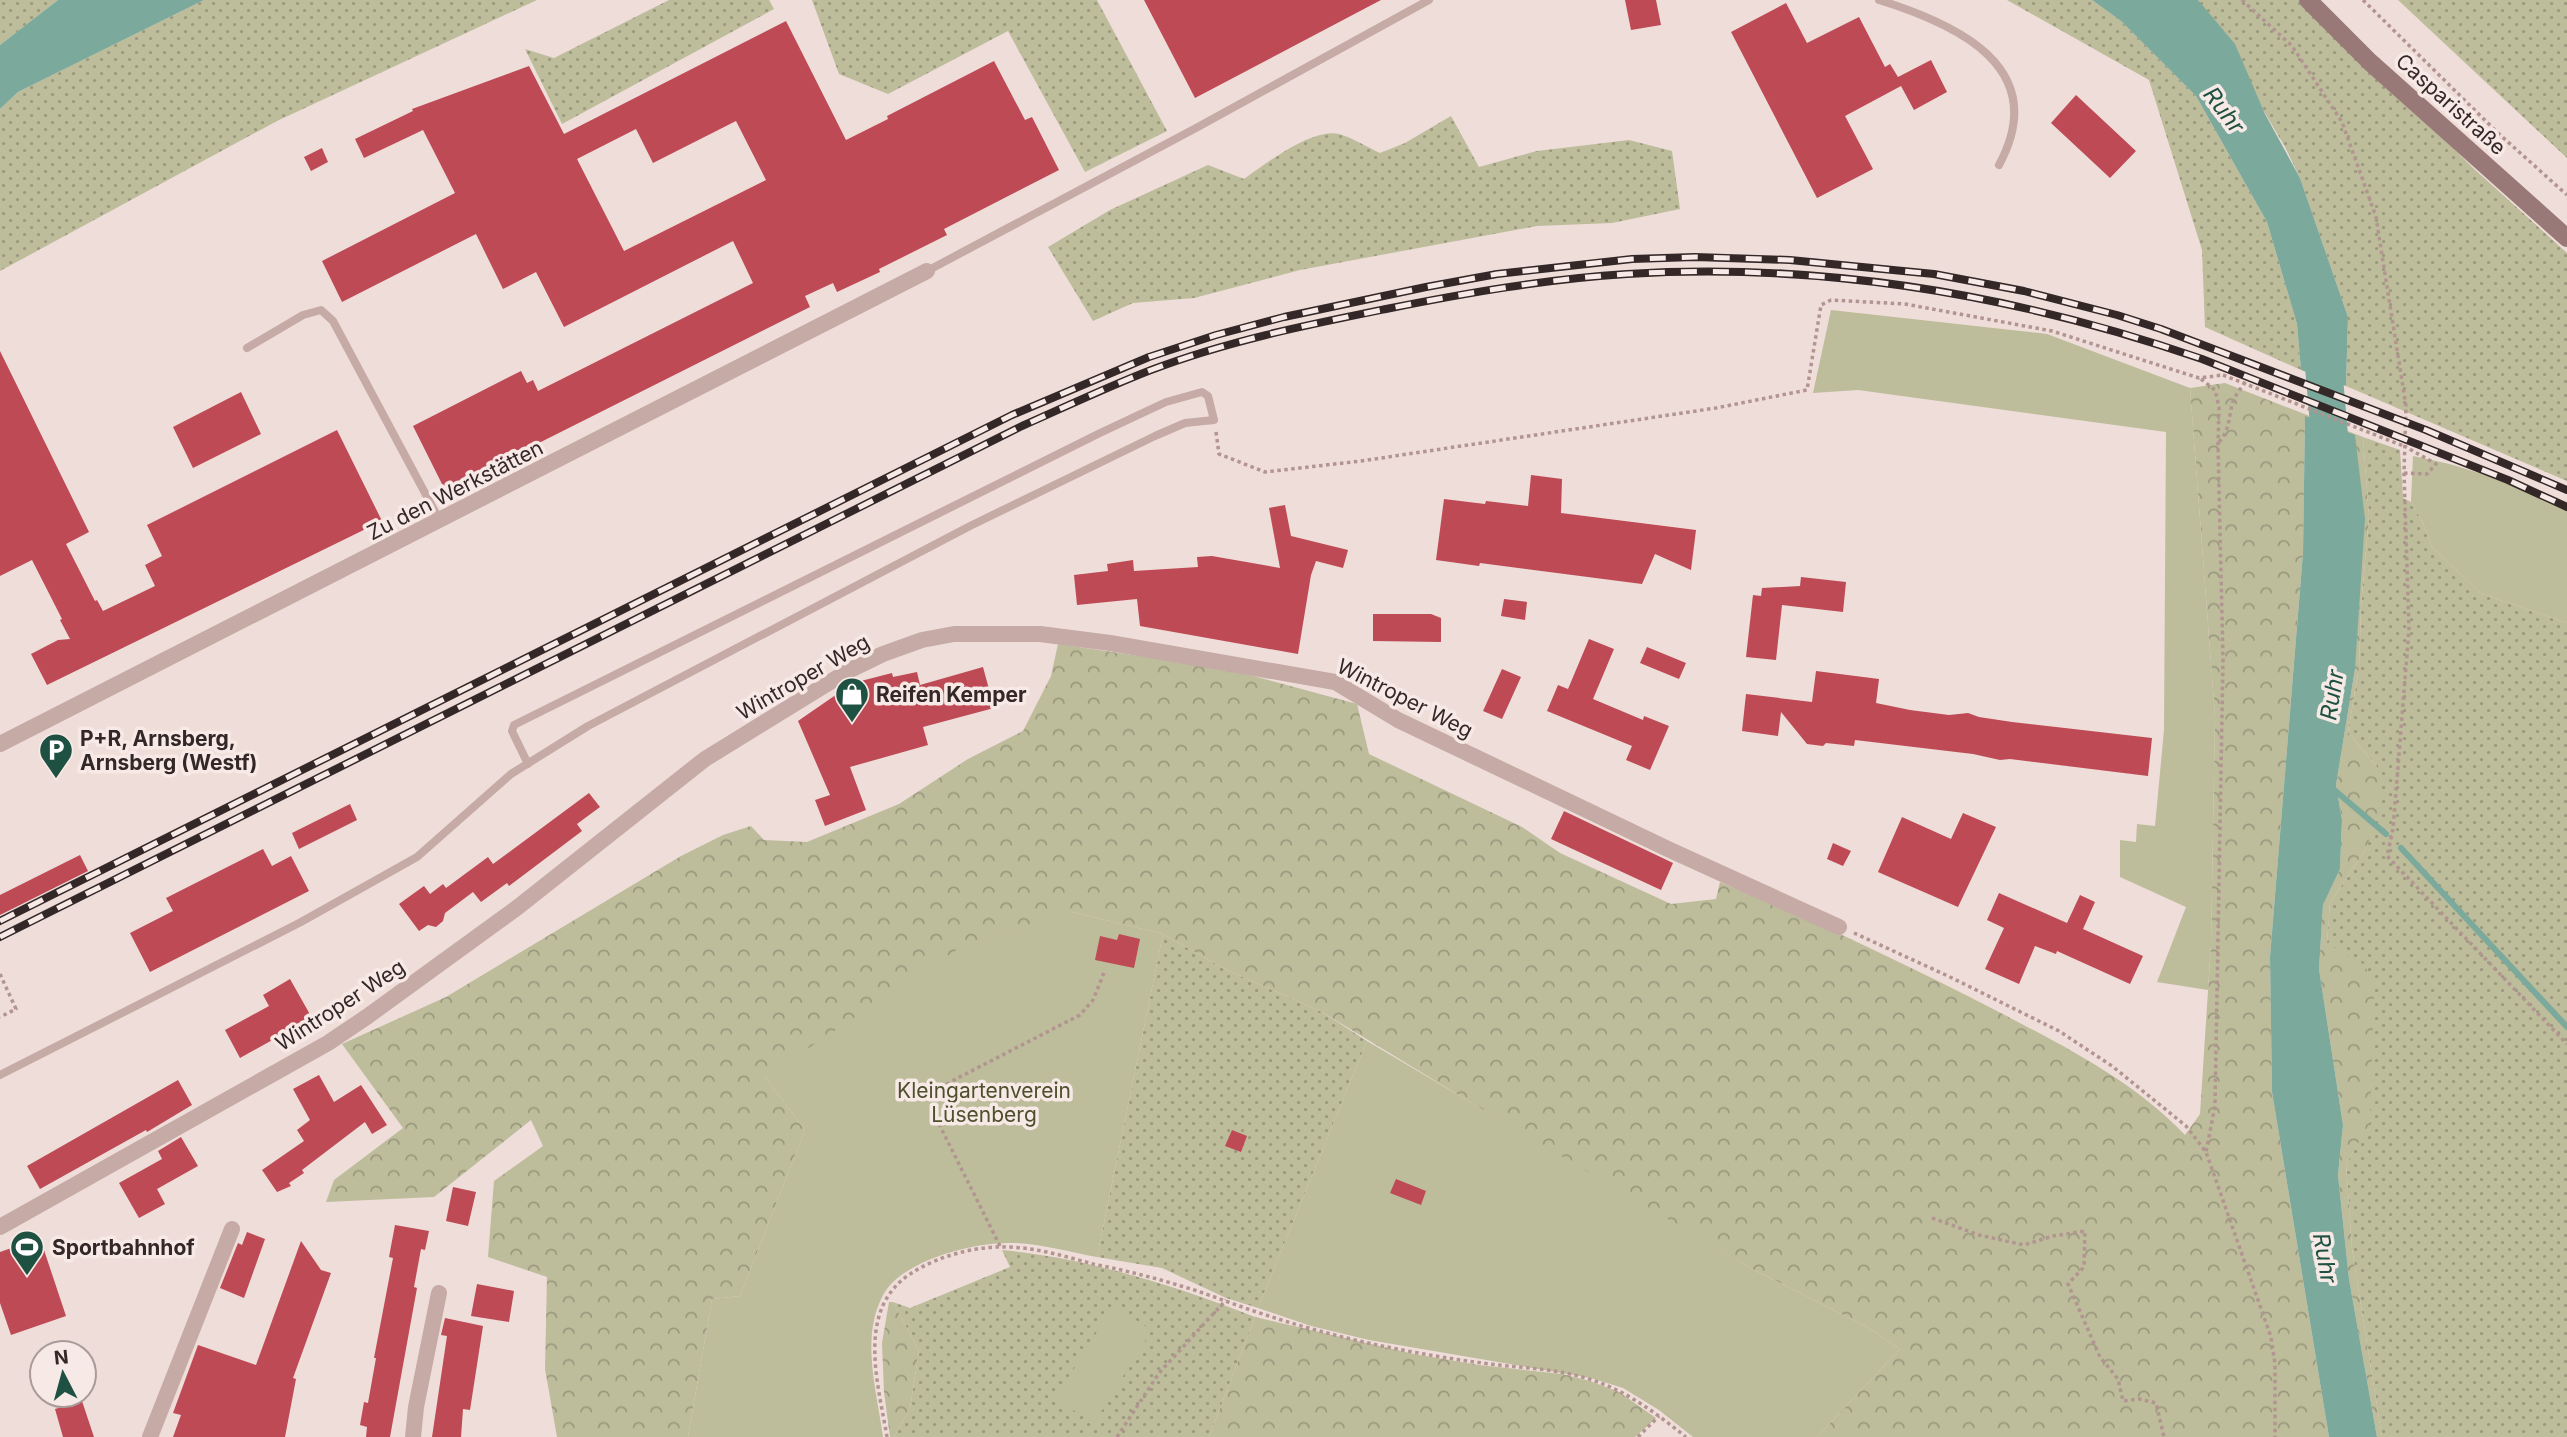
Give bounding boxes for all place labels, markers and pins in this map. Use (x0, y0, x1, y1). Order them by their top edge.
shop icon: Reifen Kemper (833, 675, 871, 724)
place label: Reifen Kemper (876, 682, 1027, 707)
place label: P+R, Arnsberg, Arnsberg (Westf) (80, 726, 257, 775)
parking icon: P+R, Arnsberg, Arnsberg (Westf) (37, 731, 75, 780)
sports icon: Sportbahnhof (8, 1228, 46, 1277)
place label: Sportbahnhof (52, 1235, 195, 1260)

